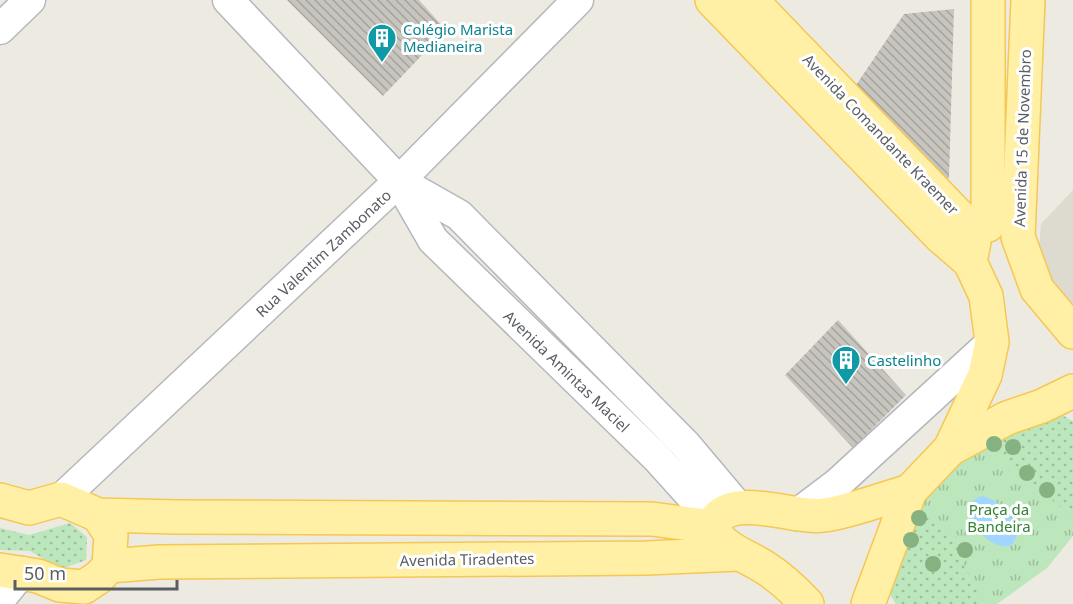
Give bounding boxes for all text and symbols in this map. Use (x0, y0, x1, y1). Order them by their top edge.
place label: Colégio Marista Medianeira (403, 19, 513, 56)
building icon: Colégio Marista Medianeira (366, 22, 398, 64)
street label: Avenida Comandante Kraemer (799, 49, 963, 219)
street label: Avenida 15 de Novembro (1009, 49, 1035, 227)
street label: Rua Valentim Zambonato (251, 185, 395, 321)
street label: Avenida Amintas Maciel (500, 306, 634, 436)
building icon: Castelinho (830, 344, 862, 386)
place label: Castelinho (867, 350, 941, 370)
park label: Praça da Bandeira (967, 499, 1031, 536)
street label: Avenida Tiradentes (399, 548, 535, 570)
scale bar (15, 553, 177, 591)
text: 50 m (24, 561, 66, 585)

